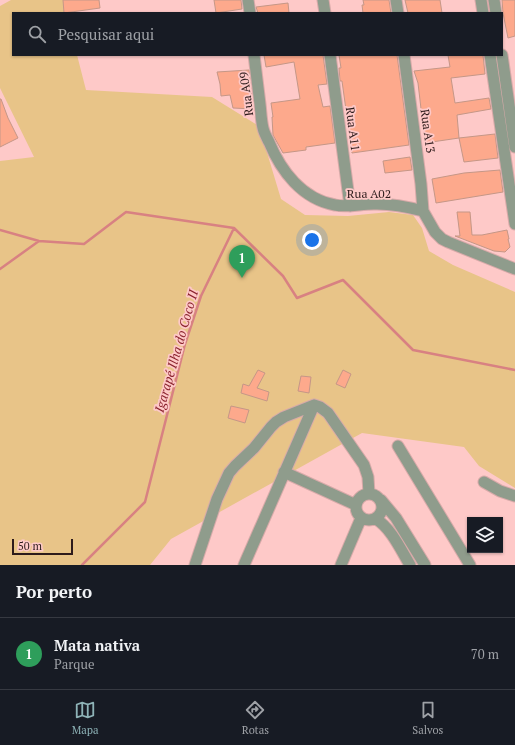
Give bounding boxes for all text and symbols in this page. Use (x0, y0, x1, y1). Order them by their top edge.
search box (12, 12, 503, 56)
icon: search (26, 23, 48, 45)
text: Pesquisar aqui (58, 24, 154, 44)
street label: Rua A09 (236, 71, 256, 117)
street label: Rua A11 (343, 106, 363, 152)
street label: Rua A13 (417, 108, 439, 154)
street label: Rua A02 (347, 186, 391, 201)
your location (302, 230, 322, 250)
pin: 1 (229, 245, 255, 278)
water label: Igarapé Ilha do Coco II (150, 286, 203, 415)
map controls (467, 517, 503, 553)
button: layers (467, 517, 503, 553)
scale bar (12, 537, 73, 556)
text: 50 m (18, 539, 42, 553)
text: Por perto (16, 580, 92, 603)
text: Mata nativa (54, 635, 140, 655)
text: 1 (25, 645, 33, 663)
text: 70 m (471, 645, 499, 663)
text: Parque (54, 655, 94, 673)
tab: Mapa (72, 699, 99, 737)
tab: Rotas (242, 699, 269, 737)
tab: Salvos (412, 699, 443, 737)

